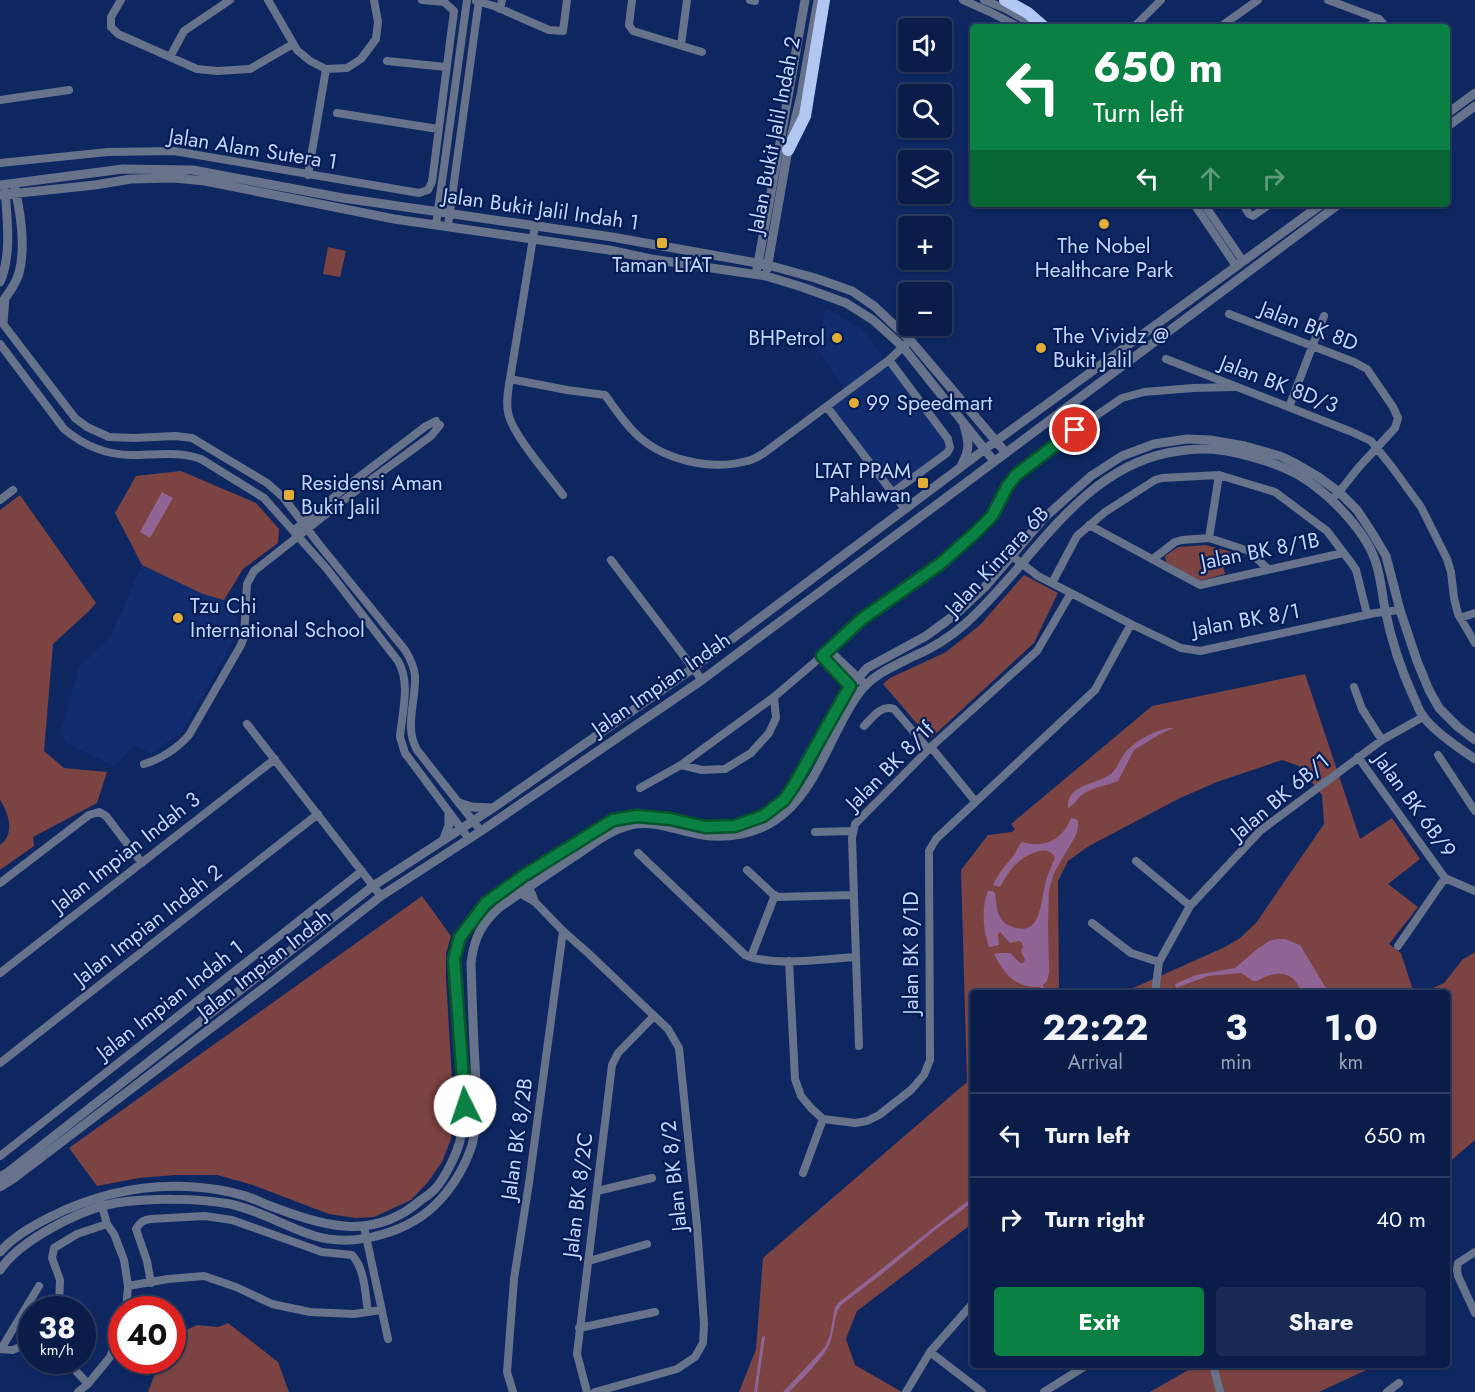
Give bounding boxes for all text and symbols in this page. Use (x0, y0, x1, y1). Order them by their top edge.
map controls (898, 18, 952, 336)
button: sound (898, 18, 952, 72)
street label: Jalan Bukit Jalil Indah 2 (740, 34, 808, 239)
text: 650 m (1093, 37, 1223, 98)
icon: left (994, 48, 1072, 126)
button: search (898, 84, 952, 138)
text: Turn left (1093, 93, 1183, 132)
street label: Jalan Alam Sutera 1 (164, 120, 339, 177)
button: layers (898, 150, 952, 204)
icon: left (1131, 162, 1164, 195)
icon: ahead (1194, 162, 1227, 195)
icon: right (1257, 162, 1290, 195)
street label: Jalan Bukit Jalil Indah 1 (438, 180, 641, 238)
button: + (898, 216, 952, 270)
marker: The Nobel Healthcare Park (1097, 217, 1111, 231)
place label: The Nobel Healthcare Park (1035, 231, 1174, 285)
marker: Taman LTAT (655, 236, 669, 250)
place label: Taman LTAT (612, 250, 712, 280)
button: − (898, 282, 952, 336)
street label: Jalan BK 8D (1253, 292, 1362, 358)
place label: The Vividz @ Bukit Jalil (1053, 321, 1169, 375)
place label: BHPetrol (748, 323, 825, 353)
marker: BHPetrol (830, 331, 844, 345)
marker: The Vividz @ Bukit Jalil (1034, 341, 1048, 355)
street label: Jalan BK 8D/3 (1213, 347, 1343, 420)
place label: 99 Speedmart (866, 388, 992, 418)
marker: 99 Speedmart (847, 396, 861, 410)
pin (1049, 404, 1100, 455)
icon: arrive (1058, 413, 1091, 446)
place label: LTAT PPAM Pahlawan (814, 456, 911, 510)
place label: Residensi Aman Bukit Jalil (301, 468, 443, 522)
marker: LTAT PPAM Pahlawan (916, 476, 930, 490)
marker: Residensi Aman Bukit Jalil (282, 488, 296, 502)
street label: Jalan Kinrara 6B (936, 499, 1056, 625)
street label: Jalan BK 8/1B (1195, 525, 1322, 578)
place label: Tzu Chi International School (190, 591, 365, 645)
street label: Jalan BK 8/1 (1187, 596, 1302, 645)
marker: Tzu Chi International School (171, 611, 185, 625)
street label: Jalan Impian Indah (583, 625, 736, 745)
street label: Jalan BK 8/1f (837, 714, 942, 819)
street label: Jalan BK 6B/9 (1365, 744, 1463, 864)
street label: Jalan BK 6B/1 (1222, 747, 1336, 849)
street label: Jalan Impian Indah 3 (43, 785, 206, 921)
street label: Jalan Impian Indah 2 (65, 857, 229, 994)
street label: Jalan BK 8/1D (896, 892, 926, 1017)
street label: Jalan Impian Indah (188, 902, 337, 1028)
street label: Jalan Impian Indah 1 (88, 933, 250, 1069)
text: 22:22 (1042, 1001, 1148, 1053)
text: 3 (1225, 1001, 1247, 1053)
text: 1.0 (1324, 1001, 1378, 1053)
text: Arrival (1068, 1048, 1123, 1077)
text: min (1221, 1048, 1252, 1077)
text: km (1339, 1048, 1363, 1077)
position arrow (433, 1074, 497, 1138)
street label: Jalan BK 8/2B (493, 1076, 540, 1205)
street label: Jalan BK 8/2 (653, 1119, 695, 1236)
icon: left (994, 1119, 1027, 1152)
text: Turn left (1045, 1119, 1130, 1151)
text: 650 m (1364, 1119, 1426, 1151)
street label: Jalan BK 8/2C (555, 1131, 601, 1262)
icon: right (994, 1203, 1027, 1236)
text: Turn right (1045, 1203, 1145, 1235)
text: 40 m (1376, 1203, 1426, 1235)
button: Exit (994, 1287, 1204, 1356)
button: Share (1216, 1287, 1426, 1356)
speed limit sign: 40 (108, 1296, 186, 1374)
text: 38 (38, 1306, 76, 1349)
text: km/h (40, 1339, 74, 1361)

